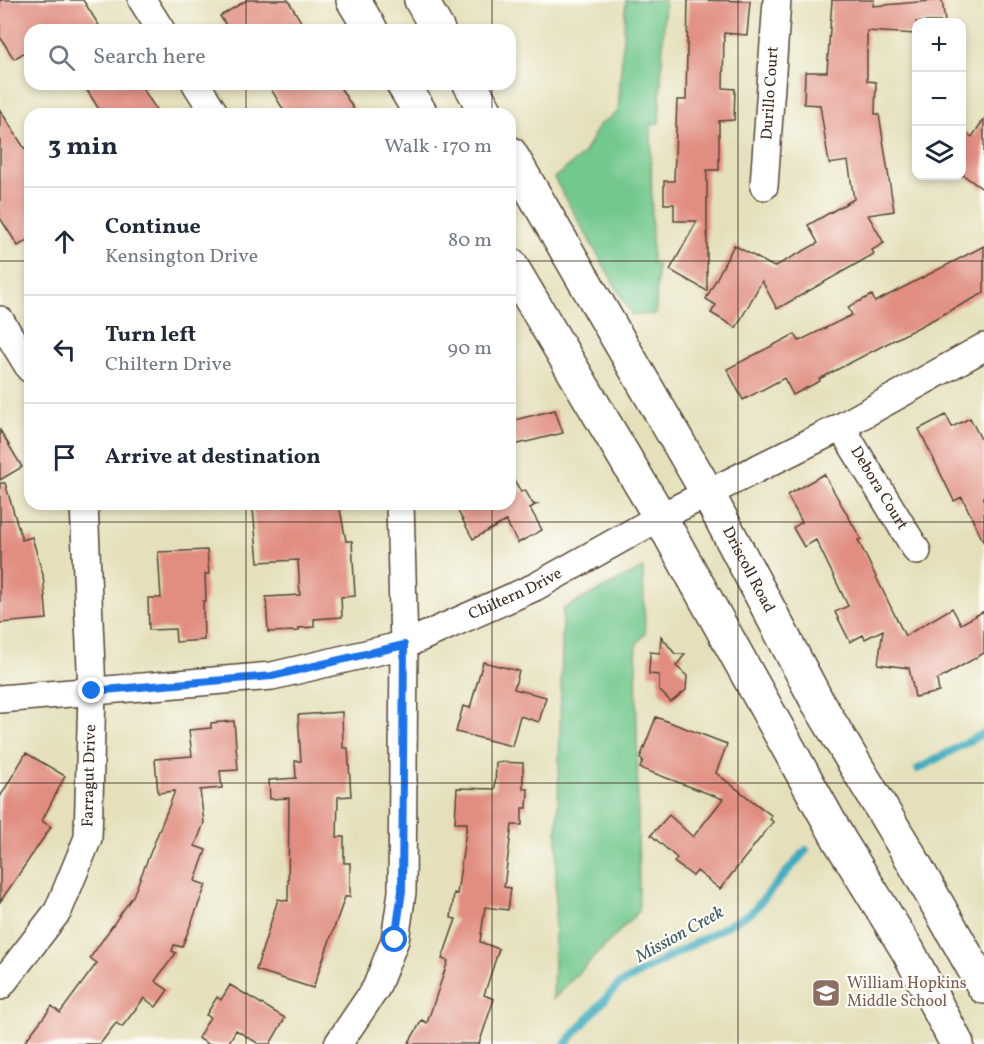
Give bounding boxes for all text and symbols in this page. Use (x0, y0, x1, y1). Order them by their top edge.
map controls (912, 18, 966, 180)
button: + (912, 18, 966, 72)
search box (24, 24, 516, 90)
icon: search (45, 41, 78, 74)
text: Search here (93, 42, 206, 73)
street label: Durillo Court (756, 45, 785, 141)
button: − (912, 72, 966, 126)
button: layers (912, 126, 966, 180)
text: 3 min (48, 129, 118, 165)
text: Walk · 170 m (384, 133, 492, 161)
text: Continue (105, 212, 201, 243)
icon: ahead (48, 225, 81, 258)
text: 80 m (448, 227, 492, 255)
text: Kensington Drive (105, 243, 258, 271)
text: Turn left (105, 320, 196, 351)
icon: left (48, 333, 81, 366)
text: 90 m (448, 335, 492, 363)
text: Chiltern Drive (105, 351, 231, 379)
icon: arrive (48, 441, 81, 474)
text: Arrive at destination (105, 442, 321, 473)
street label: Debora Court (844, 442, 913, 535)
street label: Driscoll Road (716, 523, 780, 617)
street label: Chiltern Drive (465, 563, 566, 626)
route end (78, 677, 104, 703)
street label: Farragut Drive (77, 724, 102, 827)
water label: Mission Creek (630, 900, 729, 970)
route start (381, 926, 407, 952)
place label: William Hopkins Middle School (847, 973, 967, 1013)
school or university icon: William Hopkins Middle School (810, 977, 842, 1009)

